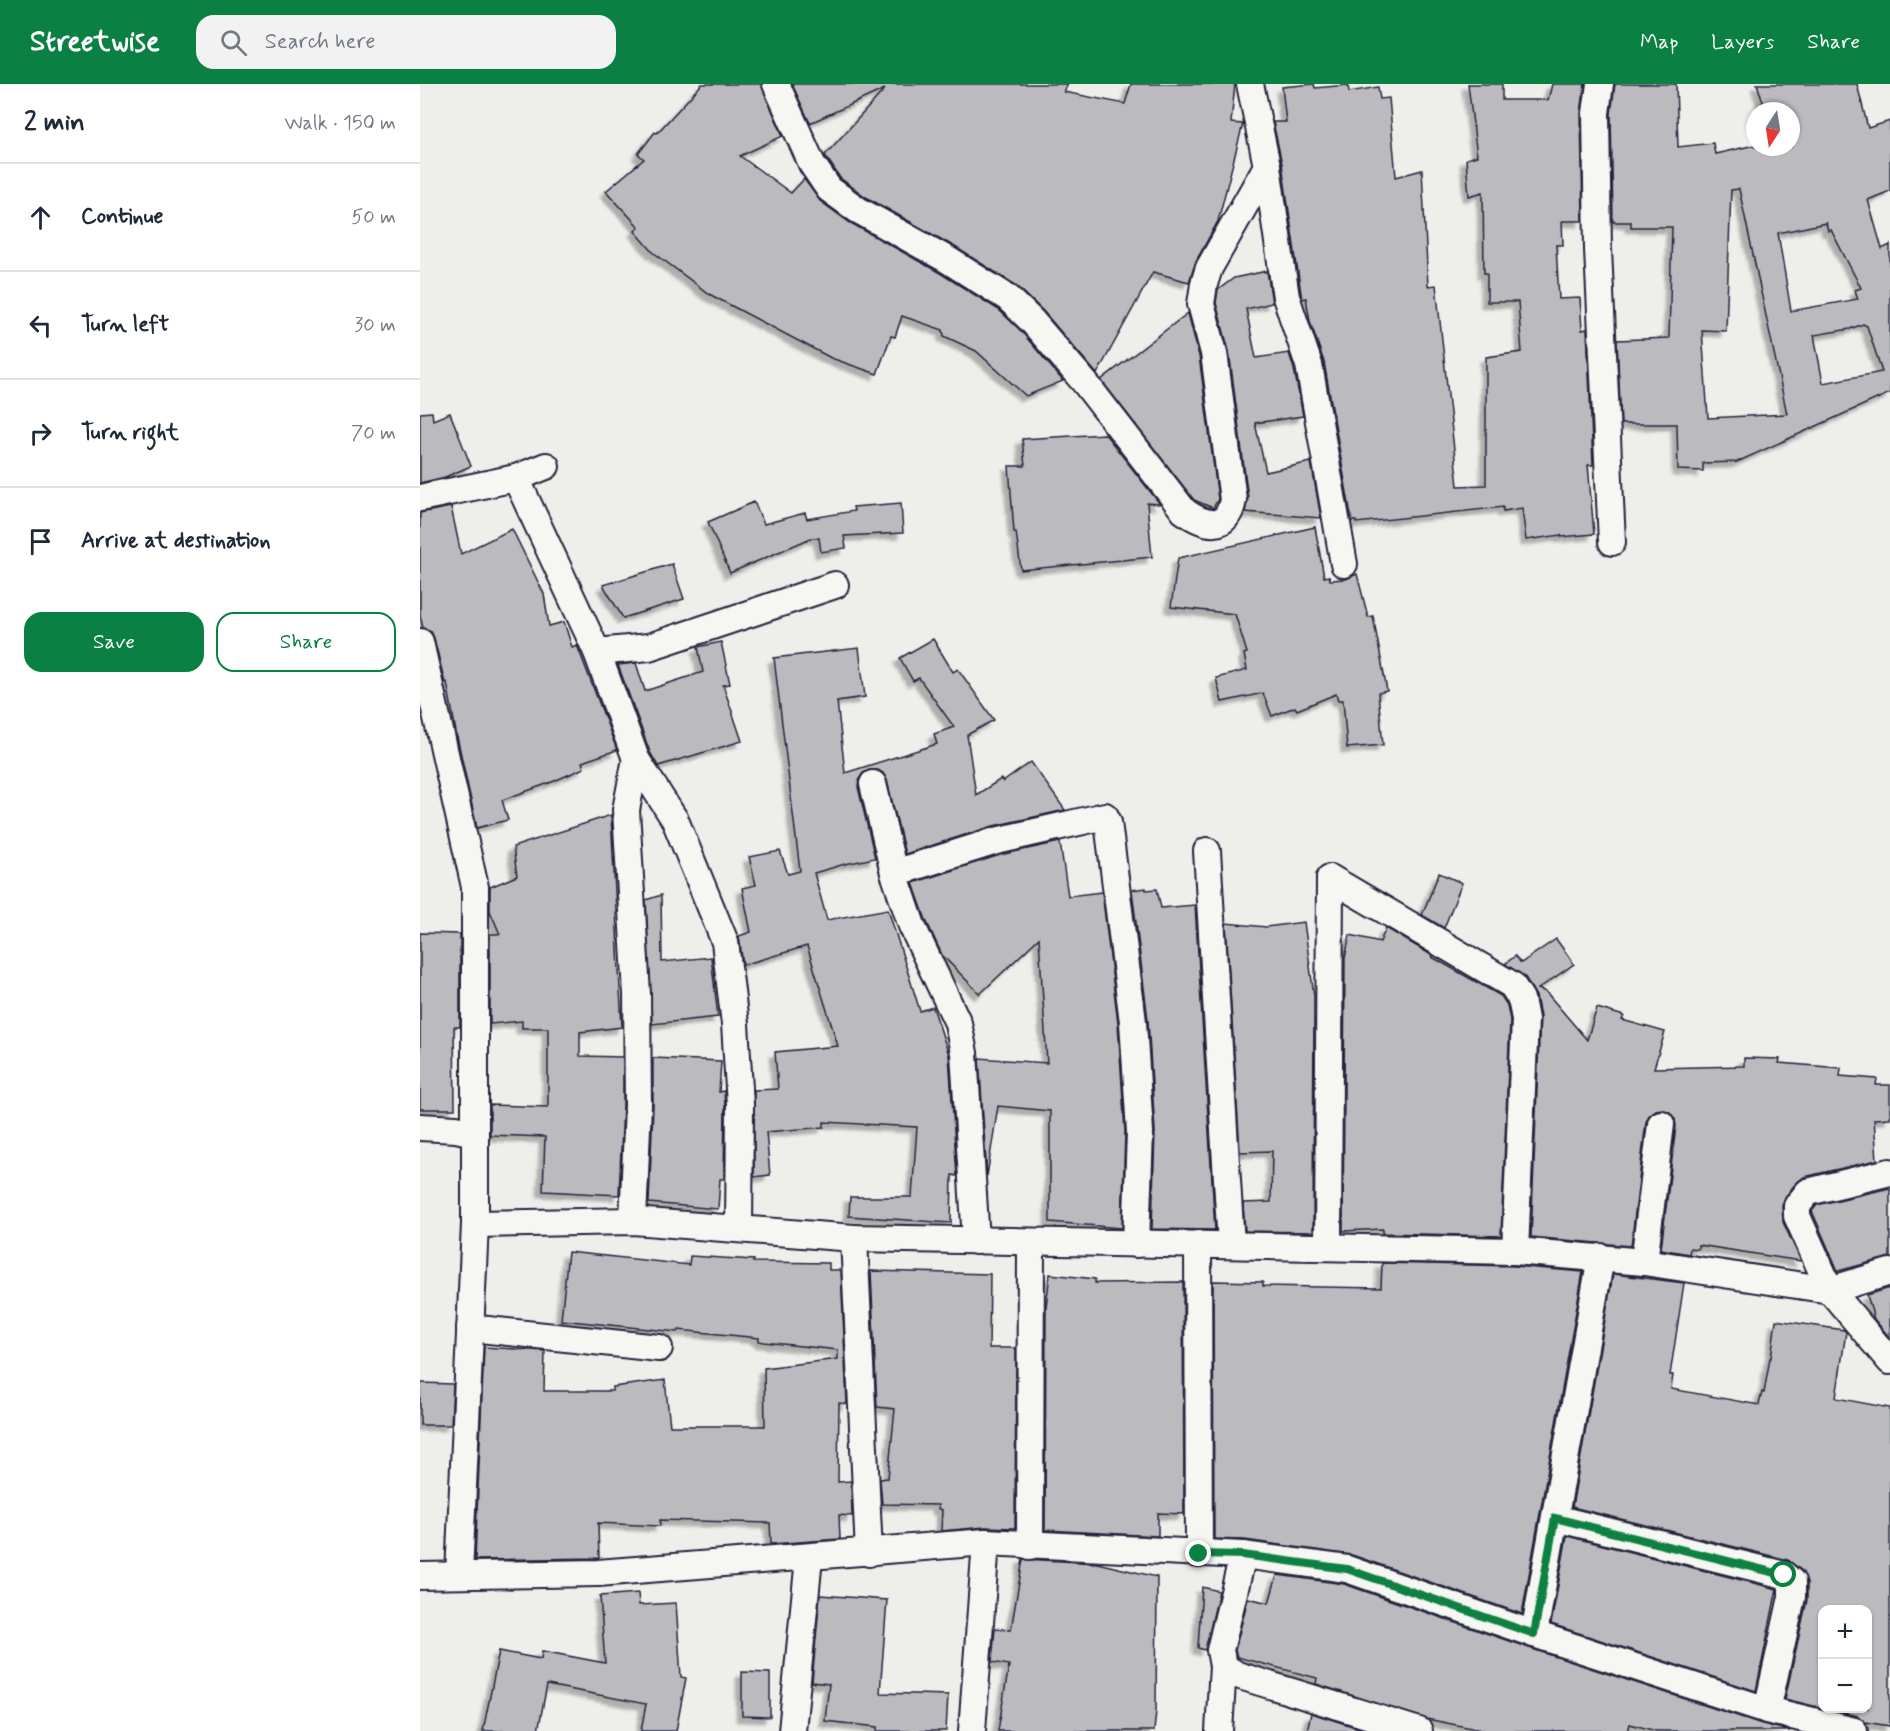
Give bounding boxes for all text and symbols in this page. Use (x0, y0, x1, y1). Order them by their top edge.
search box (196, 15, 616, 69)
text: Streetwise (30, 24, 160, 61)
icon: search (217, 26, 250, 59)
text: Search here (265, 28, 375, 56)
text: Map (1640, 28, 1678, 56)
text: Layers (1711, 28, 1774, 56)
text: Share (1807, 28, 1860, 56)
north arrow (1746, 102, 1800, 156)
text: 2 min (24, 106, 85, 140)
text: Walk · 150 m (284, 110, 396, 137)
icon: ahead (24, 201, 57, 234)
text: Continue (81, 203, 163, 231)
text: 50 m (351, 204, 396, 231)
icon: left (24, 309, 57, 342)
text: Turn left (81, 311, 169, 339)
text: 30 m (354, 312, 396, 339)
icon: right (24, 417, 57, 450)
text: Turn right (81, 419, 179, 447)
text: 70 m (351, 420, 396, 447)
icon: arrive (24, 525, 57, 558)
text: Arrive at destination (81, 527, 271, 555)
button: Save (24, 612, 204, 672)
button: Share (216, 612, 396, 672)
route end (1185, 1540, 1211, 1566)
route start (1770, 1561, 1796, 1587)
map controls (1818, 1605, 1872, 1713)
button: + (1818, 1605, 1872, 1659)
button: − (1818, 1659, 1872, 1713)

